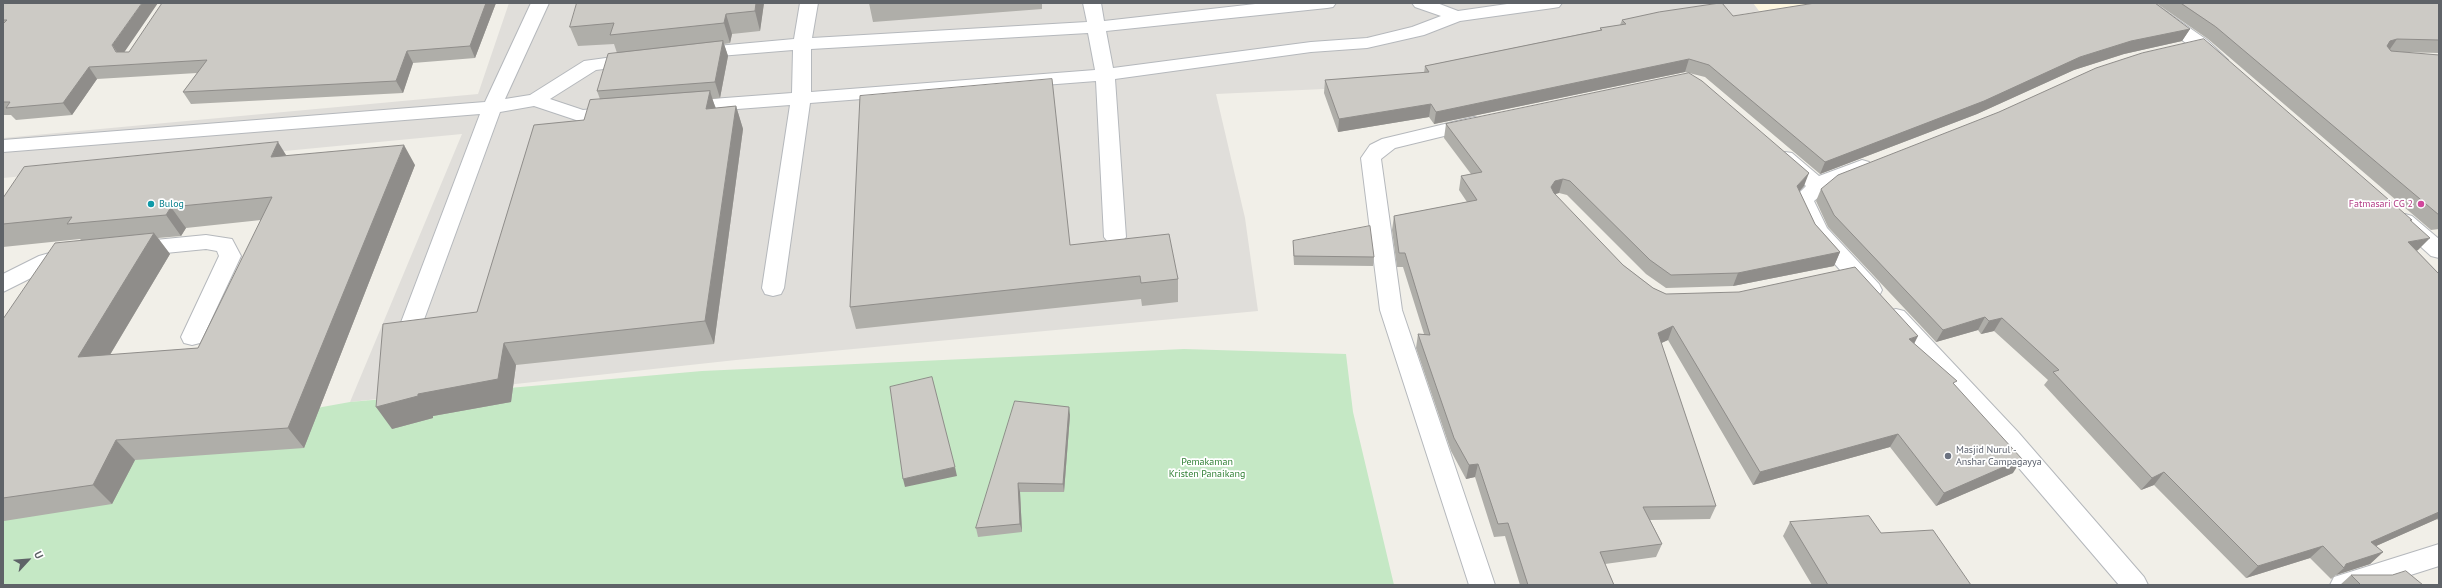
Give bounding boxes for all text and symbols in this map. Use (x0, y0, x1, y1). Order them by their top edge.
place label: Bulog (159, 198, 184, 210)
place label: Fatmasari CG 2 (2349, 198, 2413, 210)
marker: Bulog (146, 199, 156, 209)
marker: Fatmasari CG 2 (2416, 199, 2426, 209)
place label: Masjid Nurul - Anshar Campagayya (1956, 444, 2042, 468)
marker: Masjid Nurul - Anshar Campagayya (1943, 451, 1953, 461)
park label: Pemakaman Kristen Panaikang (1169, 456, 1245, 480)
north arrow (8, 540, 48, 580)
text: U (31, 549, 47, 561)

